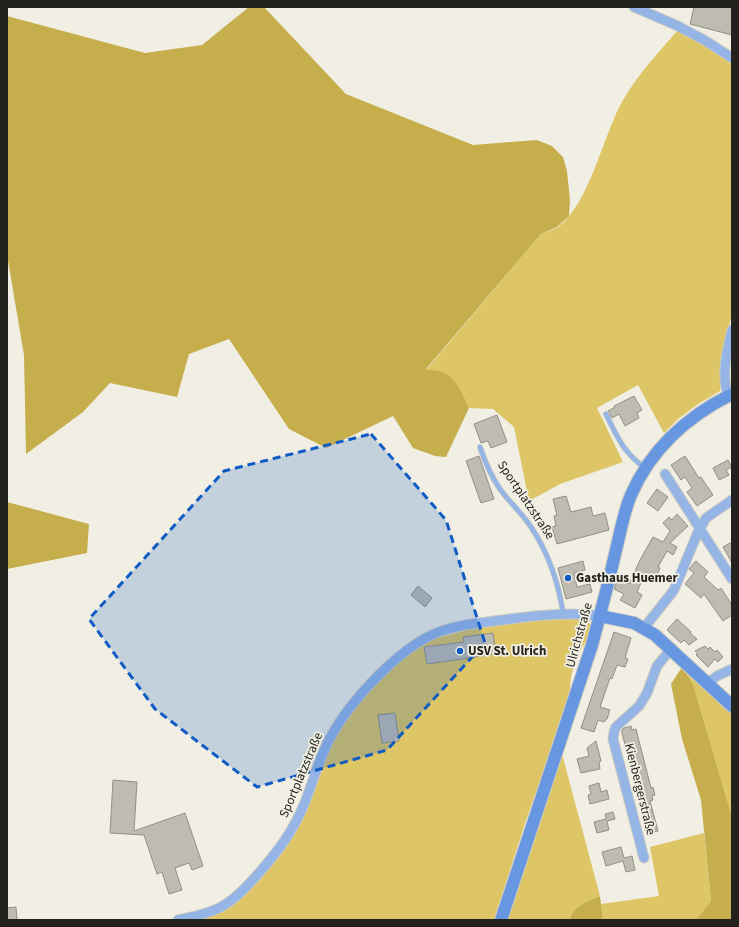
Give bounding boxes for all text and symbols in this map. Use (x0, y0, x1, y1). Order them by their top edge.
street label: Sportplatzstraße (493, 457, 559, 543)
place label: Gasthaus Huemer (576, 569, 678, 587)
marker: Gasthaus Huemer (563, 573, 573, 583)
street label: Ulrichstraße (561, 600, 597, 670)
place label: USV St. Ulrich (468, 642, 546, 660)
marker: USV St. Ulrich (455, 646, 465, 656)
street label: Sportplatzstraße (275, 729, 327, 821)
street label: Kienbergerstraße (620, 741, 660, 837)

